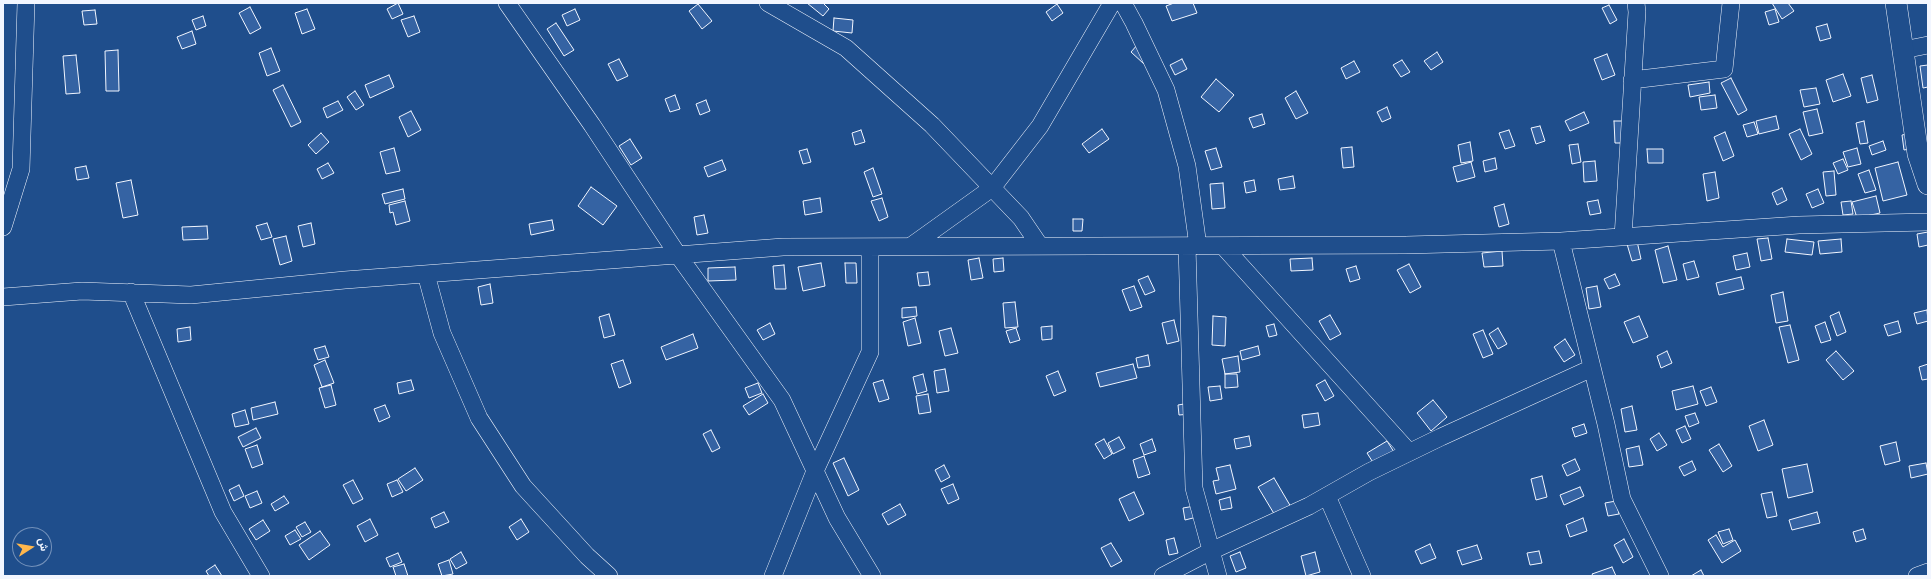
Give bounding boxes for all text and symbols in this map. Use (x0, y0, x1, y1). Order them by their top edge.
north arrow (12, 527, 52, 567)
text: ش (35, 537, 52, 553)

